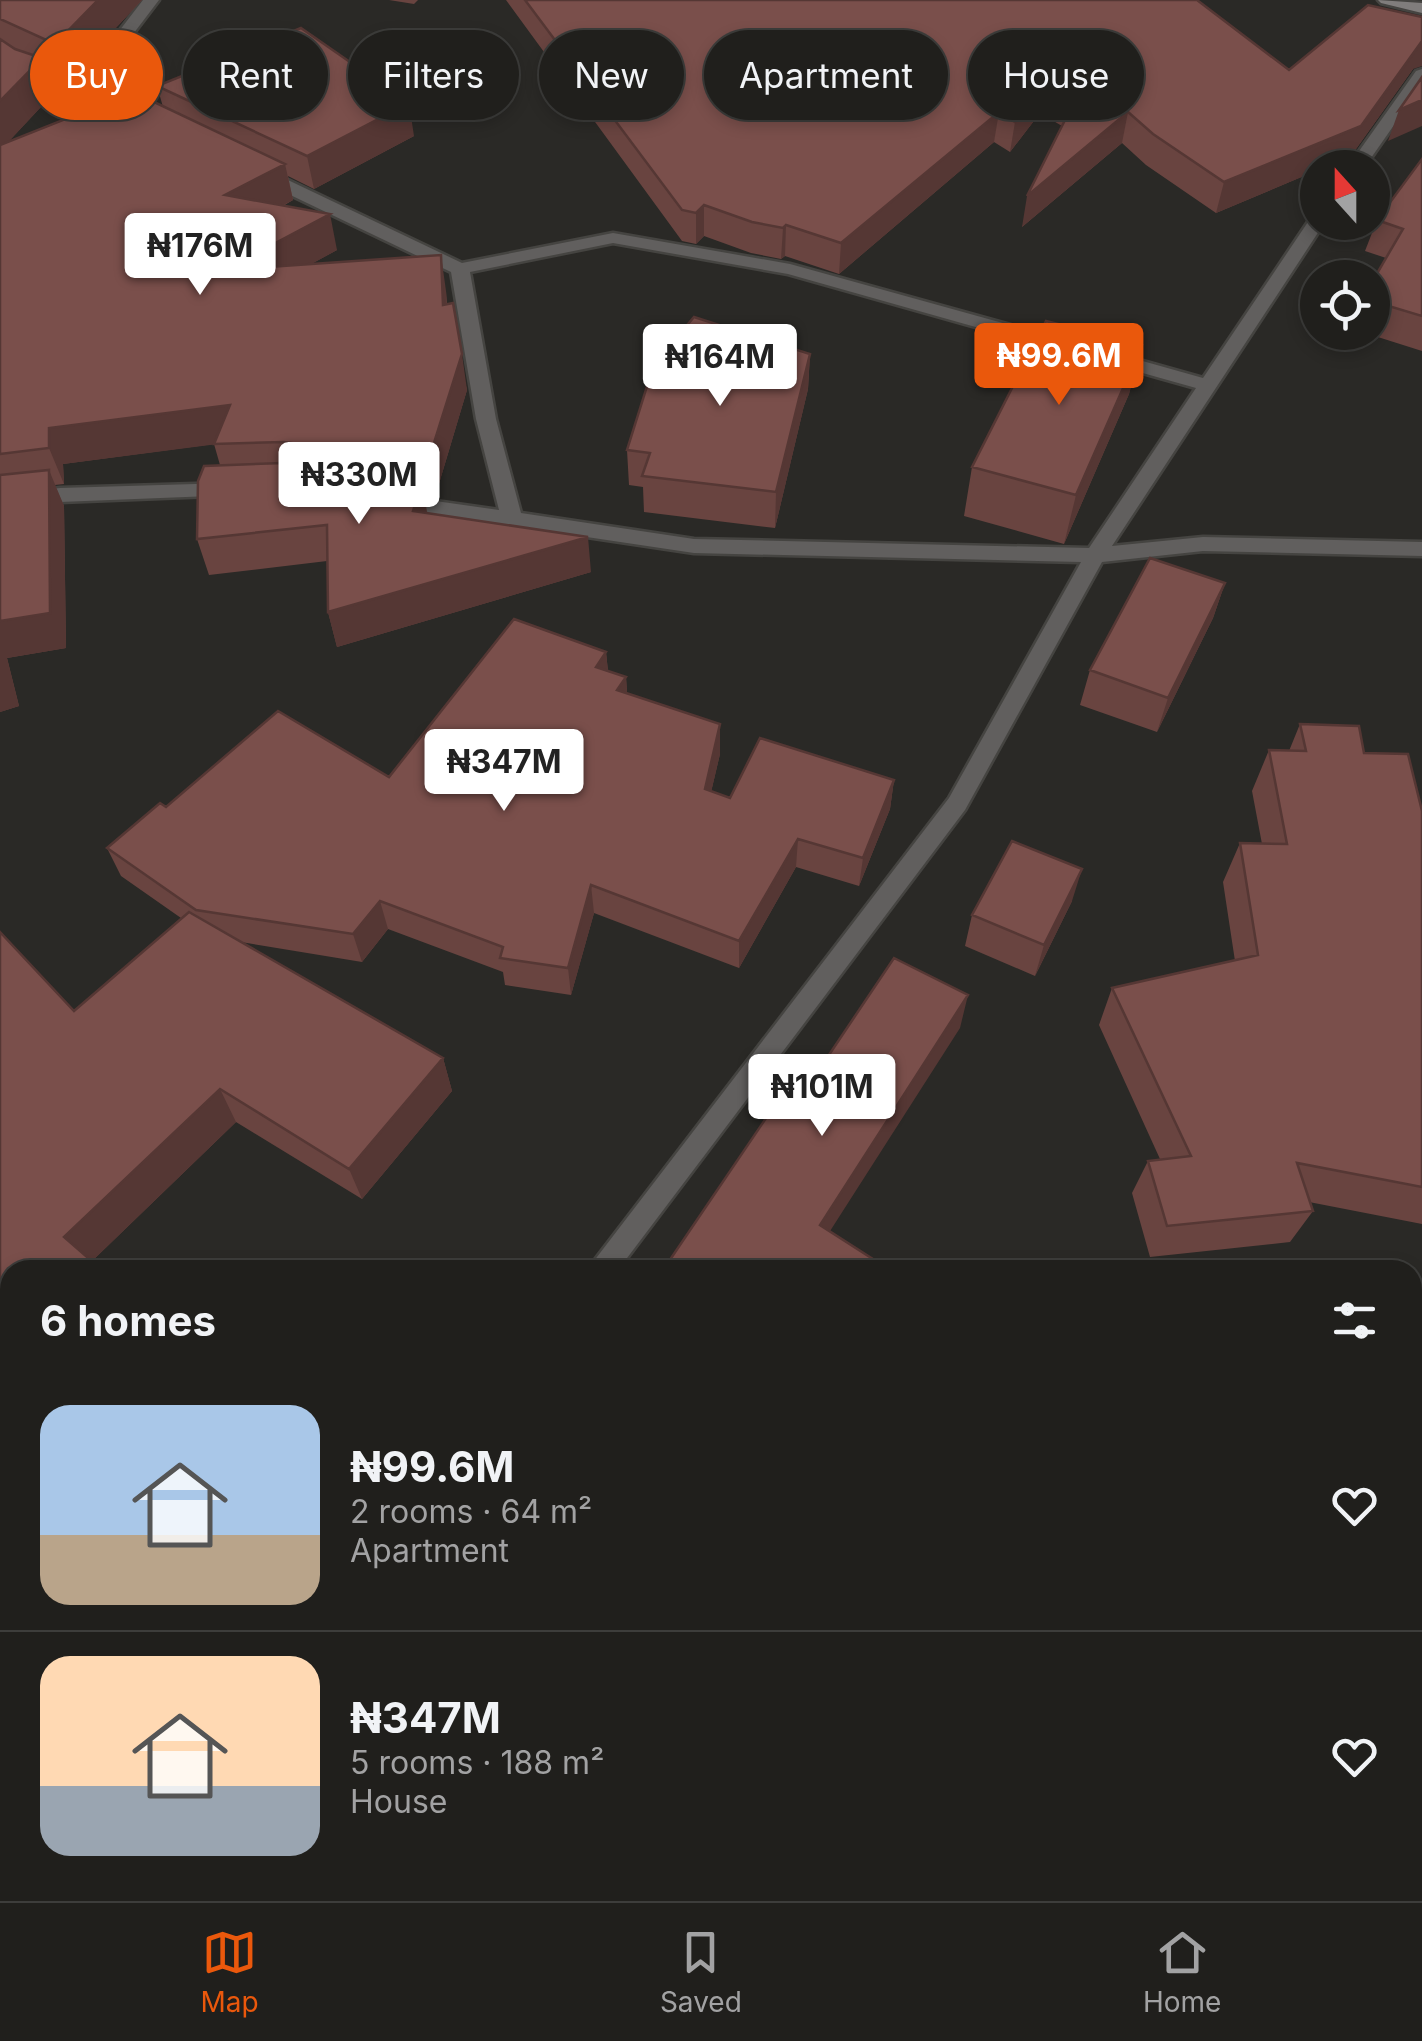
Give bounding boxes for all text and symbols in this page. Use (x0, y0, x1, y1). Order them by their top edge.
chip: Buy (30, 30, 163, 120)
chip: Rent (183, 30, 328, 120)
chip: Filters (348, 30, 519, 120)
chip: New (539, 30, 684, 120)
chip: Apartment (704, 30, 948, 120)
chip: House (968, 30, 1144, 120)
north arrow (1300, 150, 1390, 240)
map controls (1300, 150, 1390, 350)
pin: ₦176M (130, 213, 270, 298)
text: ₦176M (147, 226, 253, 265)
button: locate (1300, 260, 1390, 350)
pin: ₦99.6M (978, 323, 1140, 408)
pin: ₦164M (650, 324, 790, 409)
text: ₦99.6M (996, 336, 1122, 375)
text: ₦164M (665, 337, 775, 376)
pin: ₦330M (289, 442, 429, 527)
text: ₦330M (301, 455, 417, 494)
pin: ₦347M (434, 729, 574, 814)
text: ₦347M (447, 742, 561, 781)
pin: ₦101M (752, 1054, 892, 1139)
text: ₦101M (770, 1067, 874, 1106)
icon: filters (1327, 1293, 1382, 1348)
text: 6 homes (40, 1295, 216, 1346)
text: ₦99.6M (350, 1441, 514, 1492)
icon: home (120, 1445, 240, 1565)
icon: heart (1327, 1478, 1382, 1533)
text: 2 rooms · 64 m² (350, 1492, 592, 1531)
text: Apartment (350, 1531, 509, 1570)
text: ₦347M (350, 1692, 501, 1743)
icon: home (120, 1696, 240, 1816)
icon: heart (1327, 1729, 1382, 1784)
text: 5 rooms · 188 m² (350, 1743, 604, 1782)
text: House (350, 1782, 447, 1821)
tab: Map (201, 1925, 259, 2019)
tab: Saved (660, 1925, 742, 2019)
tab: Home (1143, 1925, 1221, 2019)

